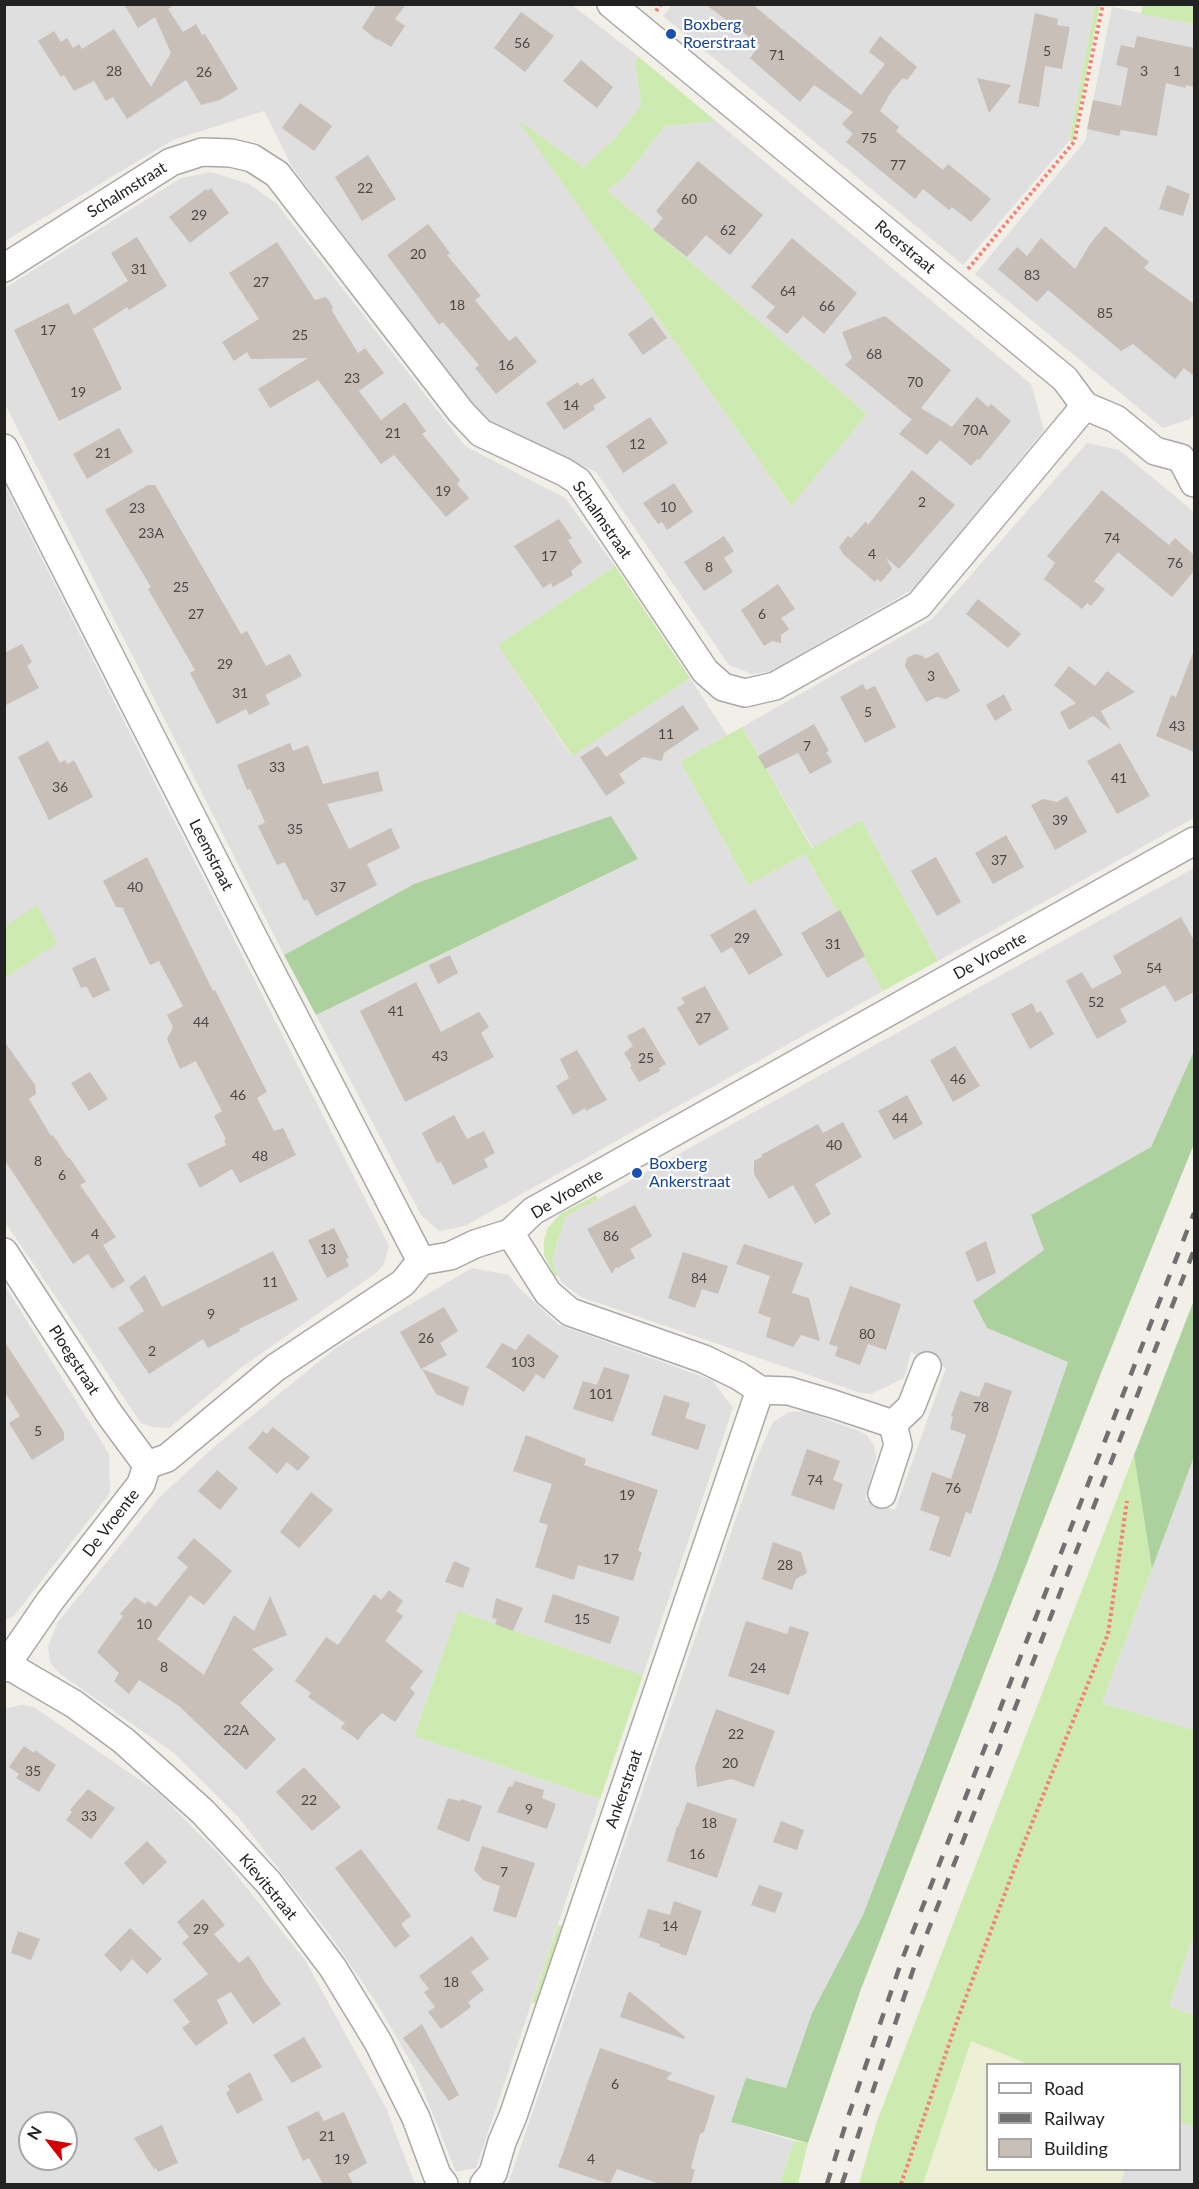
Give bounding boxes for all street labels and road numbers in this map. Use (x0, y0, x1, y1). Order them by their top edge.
street label: Schalmstraat (84, 158, 170, 222)
street label: Roerstraat (871, 216, 939, 278)
street label: Schalmstraat (568, 478, 636, 562)
street label: Leemstraat (185, 816, 237, 894)
street label: De Vroente (950, 928, 1030, 984)
street label: De Vroente (528, 1165, 606, 1223)
street label: Ploegstraat (44, 1322, 104, 1398)
street label: De Vroente (79, 1485, 143, 1561)
street label: Ankerstraat (602, 1747, 646, 1831)
street label: Kievitstraat (235, 1850, 301, 1924)

